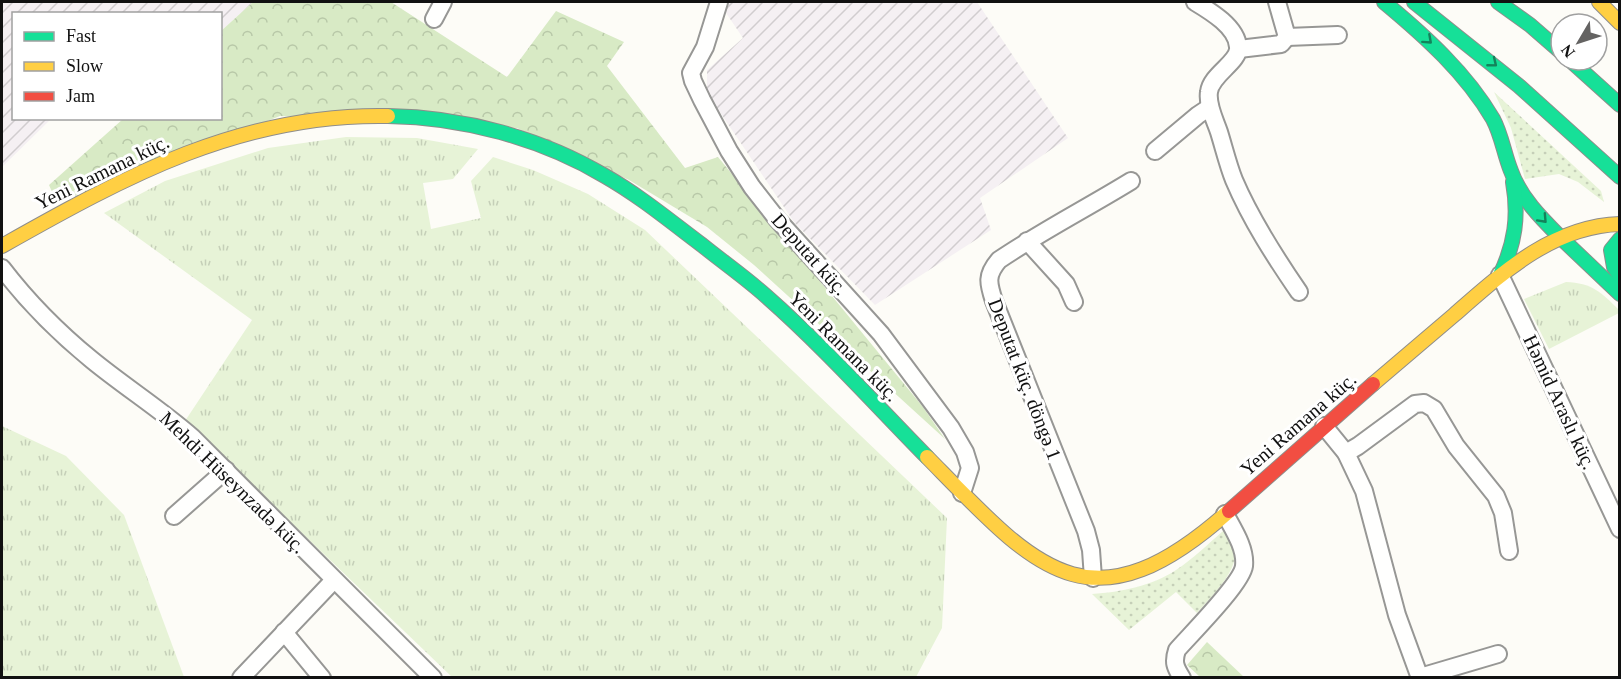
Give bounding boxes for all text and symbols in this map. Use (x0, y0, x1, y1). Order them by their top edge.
legend (12, 12, 222, 120)
north arrow (1549, 12, 1609, 72)
text: Fast (66, 26, 96, 46)
one-way arrow (1421, 33, 1432, 44)
text: N (1557, 41, 1578, 61)
text: Slow (66, 56, 103, 76)
one-way arrow (1486, 56, 1497, 67)
text: Jam (66, 86, 95, 106)
street label: Yeni Ramana küç. (31, 130, 173, 215)
street label: Deputat küç. (767, 209, 852, 300)
one-way arrow (1535, 212, 1546, 223)
street label: Yeni Ramana küç. (784, 287, 903, 406)
street label: Deputat küç. döngə 1 (983, 295, 1066, 463)
street label: Həmid Araslı küç. (1518, 331, 1601, 473)
street label: Yeni Ramana küç. (1236, 368, 1361, 481)
street label: Mehdi Hüseynzadə küç. (155, 407, 310, 558)

